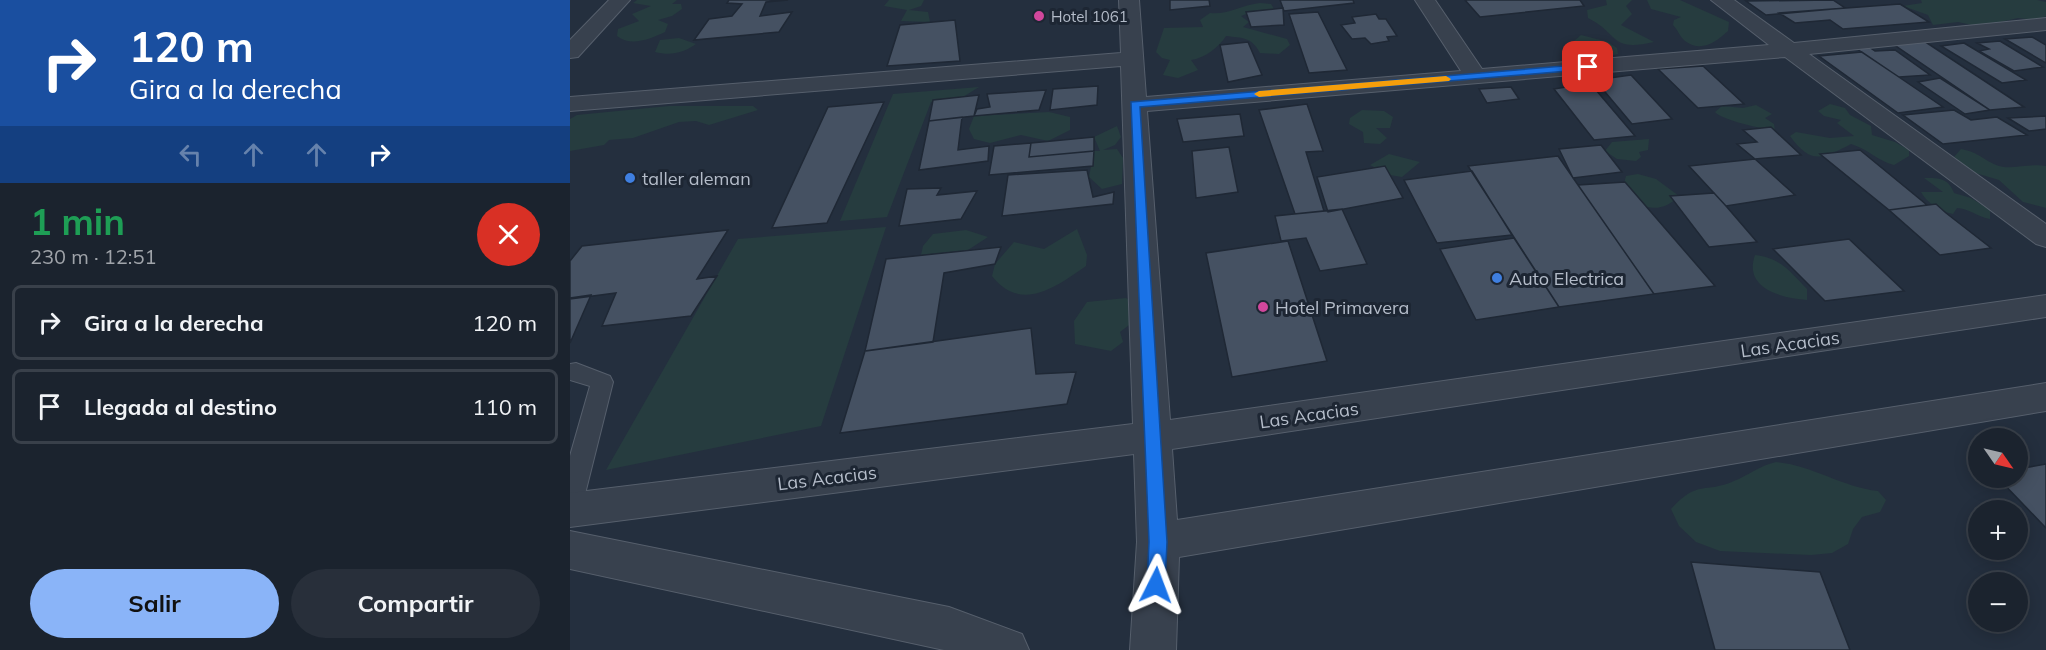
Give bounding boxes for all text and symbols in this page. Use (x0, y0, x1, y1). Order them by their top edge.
place label: Hotel 1061 (1051, 7, 1128, 26)
marker: Hotel 1061 (1032, 9, 1046, 23)
text: 120 m (129, 20, 254, 73)
icon: right (30, 24, 108, 102)
pin (1562, 41, 1613, 92)
icon: arrive (1571, 50, 1604, 83)
text: Gira a la derecha (129, 72, 342, 106)
icon: left (174, 138, 207, 171)
icon: ahead (237, 138, 270, 171)
icon: ahead (300, 138, 333, 171)
icon: right (363, 138, 396, 171)
place label: taller aleman (642, 167, 751, 190)
marker: taller aleman (623, 171, 637, 185)
text: 1 min (30, 199, 125, 244)
button: close (477, 203, 540, 266)
text: 230 m · 12:51 (30, 244, 156, 269)
place label: Auto Electrica (1509, 267, 1624, 290)
marker: Auto Electrica (1490, 271, 1504, 285)
place label: Hotel Primavera (1275, 296, 1409, 319)
marker: Hotel Primavera (1256, 300, 1270, 314)
icon: right (33, 306, 66, 339)
text: Gira a la derecha (84, 309, 264, 337)
text: 120 m (472, 309, 537, 337)
street label: Las Acacias (1739, 326, 1841, 362)
icon: arrive (33, 390, 66, 423)
text: Llegada al destino (84, 393, 277, 421)
text: 110 m (472, 393, 537, 421)
street label: Las Acacias (1258, 397, 1360, 433)
north arrow (1968, 428, 2028, 488)
map controls (1968, 428, 2028, 632)
street label: Las Acacias (776, 460, 878, 496)
button: + (1968, 500, 2028, 560)
position arrow (1124, 553, 1188, 617)
button: Salir (30, 569, 279, 638)
button: Compartir (291, 569, 540, 638)
button: − (1968, 572, 2028, 632)

